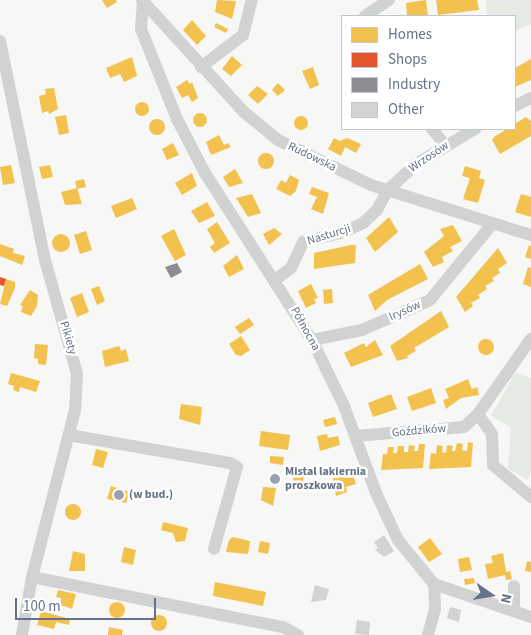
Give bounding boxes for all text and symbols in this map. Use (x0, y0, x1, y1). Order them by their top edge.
legend (341, 15, 516, 130)
text: Homes (388, 24, 432, 45)
text: Shops (388, 49, 427, 70)
text: Industry (388, 74, 440, 95)
text: Other (388, 99, 424, 120)
street label: Wrzosów (406, 138, 452, 176)
street label: Rudowska (285, 139, 339, 175)
street label: Nasturcji (306, 222, 352, 248)
street label: Irysów (387, 298, 423, 324)
street label: Północna (287, 305, 323, 353)
street label: Pikiety (56, 320, 80, 356)
street label: Goździków (391, 421, 447, 441)
place label: Mistal lakiernia proszkowa (285, 465, 366, 493)
marker: Mistal lakiernia proszkowa (269, 473, 281, 485)
place label: (w bud.) (129, 488, 173, 502)
marker: (w bud.) (113, 489, 125, 501)
north arrow (466, 570, 516, 620)
scale bar (18, 588, 159, 620)
text: N (495, 592, 516, 605)
text: 100 m (23, 596, 61, 617)

